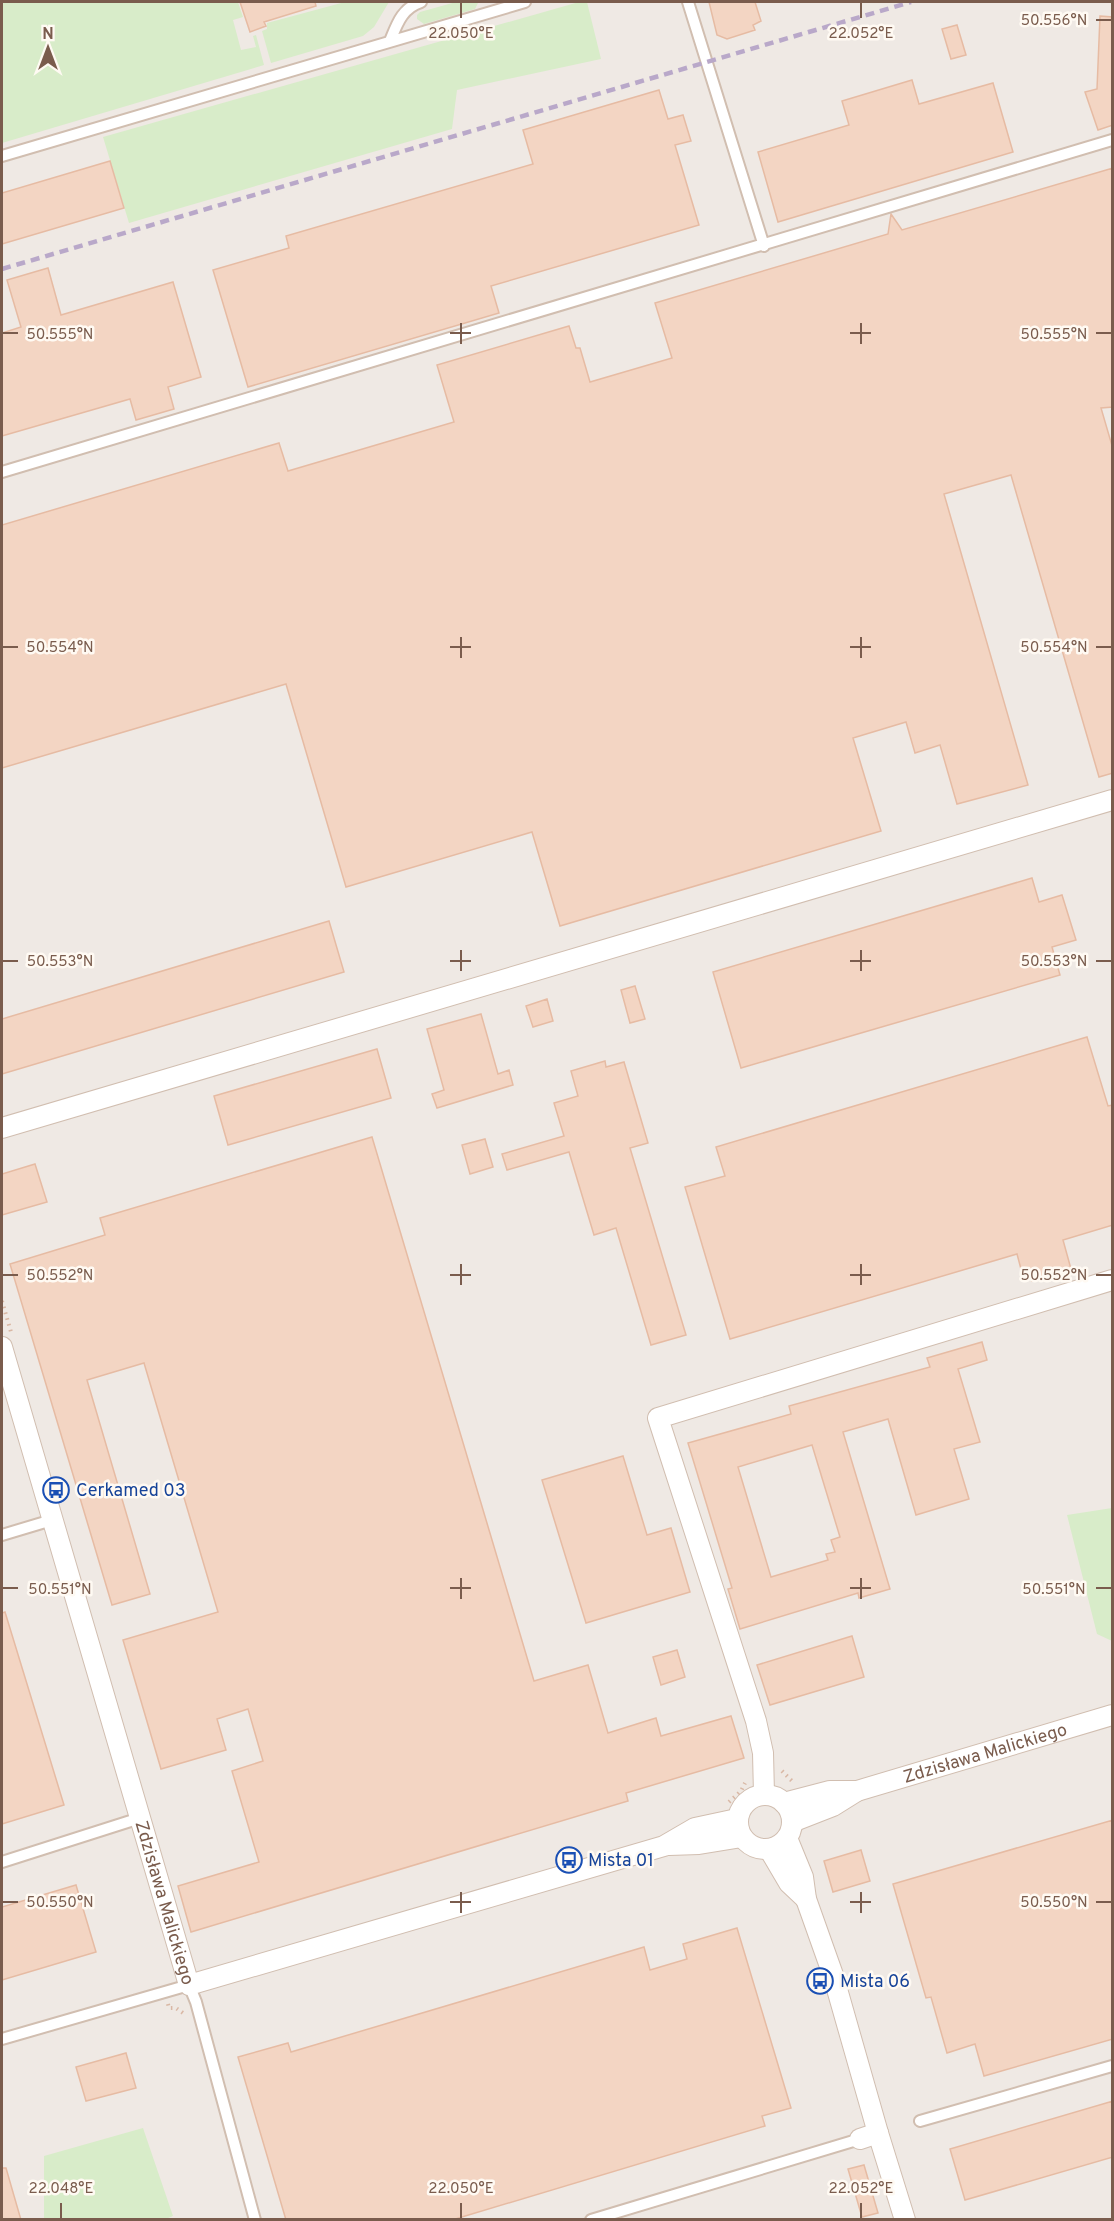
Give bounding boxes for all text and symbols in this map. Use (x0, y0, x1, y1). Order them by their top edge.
text: 50.556°N (1021, 12, 1087, 31)
north arrow (18, 18, 78, 78)
text: N (42, 25, 54, 45)
text: 22.050°E (428, 25, 494, 44)
text: 22.052°E (829, 25, 893, 44)
text: 50.555°N (27, 326, 94, 345)
text: 50.555°N (1021, 326, 1088, 345)
text: 50.554°N (26, 639, 94, 658)
text: 50.554°N (1020, 639, 1088, 658)
text: 50.553°N (27, 953, 93, 972)
text: 50.553°N (1021, 953, 1087, 972)
text: 50.552°N (27, 1267, 93, 1286)
text: 50.552°N (1021, 1267, 1087, 1286)
bus stop icon: Cerkamed 03 (41, 1475, 71, 1505)
place label: Cerkamed 03 (76, 1480, 186, 1503)
text: 50.551°N (28, 1581, 92, 1600)
text: 50.551°N (1022, 1581, 1086, 1600)
street label: Zdzisława Malickiego (901, 1719, 1070, 1790)
street label: Zdzisława Malickiego (128, 1818, 198, 1988)
bus stop icon: Mista 01 (554, 1845, 584, 1875)
place label: Mista 01 (588, 1850, 654, 1873)
text: 50.550°N (26, 1894, 94, 1913)
text: 50.550°N (1020, 1894, 1088, 1913)
bus stop icon: Mista 06 (805, 1966, 835, 1996)
place label: Mista 06 (840, 1971, 910, 1994)
text: 22.048°E (29, 2180, 93, 2199)
text: 22.050°E (428, 2180, 494, 2199)
text: 22.052°E (829, 2180, 893, 2199)

